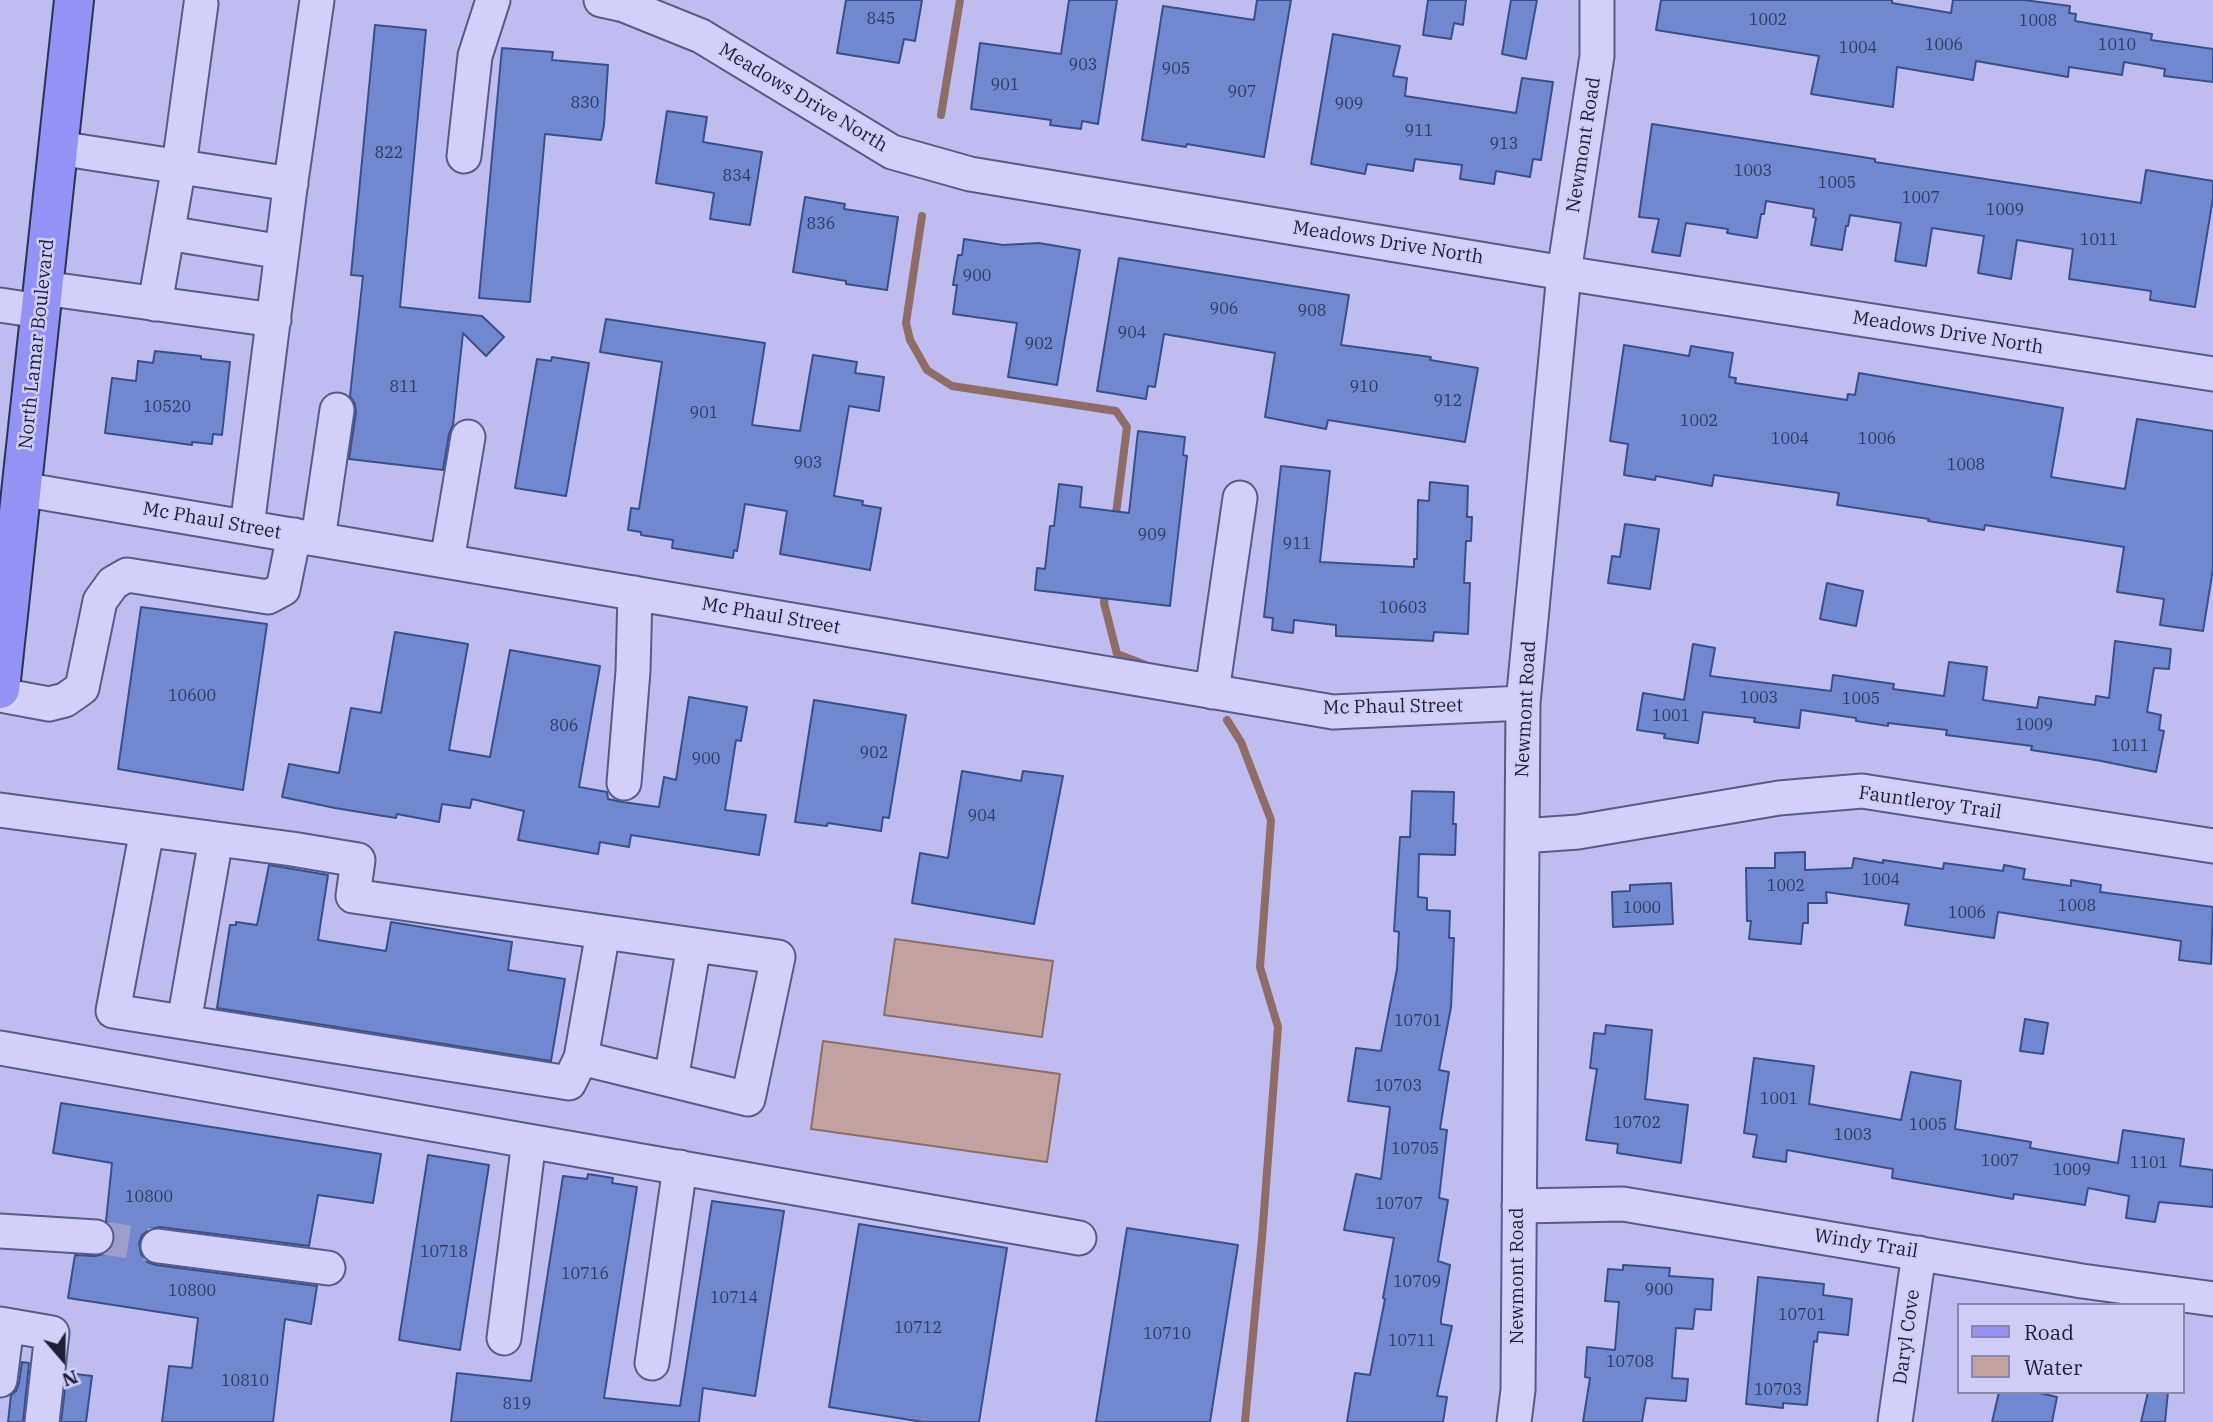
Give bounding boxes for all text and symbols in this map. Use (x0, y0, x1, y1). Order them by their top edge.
house number: 845 (867, 9, 895, 29)
house number: 1002 (1749, 10, 1787, 30)
house number: 1008 (2019, 11, 2057, 31)
house number: 1006 (1925, 35, 1963, 55)
house number: 1010 (2098, 35, 2136, 55)
house number: 1004 (1839, 38, 1877, 58)
street label: Meadows Drive North (715, 39, 891, 157)
house number: 903 (1069, 55, 1097, 75)
house number: 905 (1162, 59, 1190, 79)
house number: 901 (991, 75, 1019, 95)
street label: Newmont Road (1562, 76, 1606, 214)
house number: 907 (1228, 82, 1256, 102)
house number: 830 (571, 93, 599, 113)
house number: 909 (1335, 94, 1363, 114)
house number: 911 (1405, 121, 1433, 141)
house number: 913 (1490, 134, 1518, 154)
house number: 822 (375, 143, 403, 163)
house number: 1003 (1734, 161, 1772, 181)
house number: 834 (723, 166, 751, 186)
house number: 1005 (1818, 173, 1856, 193)
house number: 1007 (1902, 188, 1940, 208)
house number: 1009 (1986, 200, 2024, 220)
house number: 836 (807, 214, 835, 234)
street label: Meadows Drive North (1291, 217, 1485, 269)
house number: 1011 (2080, 230, 2118, 250)
street label: North Lamar Boulevard (15, 238, 59, 450)
house number: 900 (963, 266, 991, 286)
house number: 906 (1210, 299, 1238, 319)
house number: 908 (1298, 301, 1326, 321)
street label: Meadows Drive North (1851, 307, 2045, 359)
house number: 904 (1118, 323, 1146, 343)
house number: 902 (1025, 334, 1053, 354)
house number: 811 (390, 377, 418, 397)
house number: 910 (1350, 377, 1378, 397)
house number: 912 (1434, 391, 1462, 411)
house number: 10520 (143, 397, 191, 417)
house number: 901 (690, 403, 718, 423)
house number: 1002 (1680, 411, 1718, 431)
house number: 1004 (1771, 429, 1809, 449)
house number: 1006 (1858, 429, 1896, 449)
house number: 903 (794, 453, 822, 473)
house number: 1008 (1947, 455, 1985, 475)
street label: Mc Phaul Street (141, 498, 283, 544)
house number: 909 (1138, 525, 1166, 545)
house number: 911 (1283, 534, 1311, 554)
street label: Mc Phaul Street (700, 593, 842, 639)
house number: 10603 (1379, 598, 1427, 618)
street label: Newmont Road (1511, 640, 1541, 778)
house number: 10600 (168, 686, 216, 706)
house number: 1003 (1740, 688, 1778, 708)
house number: 1005 (1842, 689, 1880, 709)
street label: Mc Phaul Street (1323, 694, 1463, 720)
house number: 1001 (1652, 706, 1690, 726)
house number: 1009 (2015, 715, 2053, 735)
house number: 806 (550, 716, 578, 736)
house number: 1011 (2111, 736, 2149, 756)
house number: 902 (860, 743, 888, 763)
house number: 900 (692, 749, 720, 769)
street label: Fauntleroy Trail (1857, 782, 2003, 824)
house number: 904 (968, 806, 996, 826)
house number: 1004 (1862, 870, 1900, 890)
house number: 1002 (1767, 876, 1805, 896)
house number: 1008 (2058, 896, 2096, 916)
house number: 1000 (1623, 898, 1661, 918)
house number: 1006 (1948, 903, 1986, 923)
house number: 10701 (1394, 1011, 1442, 1031)
house number: 10703 (1374, 1076, 1422, 1096)
house number: 1001 (1760, 1089, 1798, 1109)
house number: 10702 (1613, 1113, 1661, 1133)
house number: 1005 (1909, 1115, 1947, 1135)
house number: 1003 (1834, 1125, 1872, 1145)
house number: 10705 (1391, 1139, 1439, 1159)
house number: 1007 (1981, 1151, 2019, 1171)
house number: 1101 (2130, 1153, 2168, 1173)
house number: 1009 (2053, 1160, 2091, 1180)
house number: 10800 (125, 1187, 173, 1207)
house number: 10707 (1375, 1194, 1423, 1214)
street label: Newmont Road (1507, 1207, 1529, 1345)
street label: Windy Trail (1812, 1225, 1920, 1263)
house number: 10718 (420, 1242, 468, 1262)
house number: 10716 (561, 1264, 609, 1284)
house number: 10709 (1393, 1272, 1441, 1292)
house number: 900 (1645, 1280, 1673, 1300)
house number: 10800 (168, 1281, 216, 1301)
house number: 10714 (710, 1288, 758, 1308)
street label: Daryl Cove (1889, 1288, 1925, 1386)
legend (1958, 1303, 2185, 1394)
house number: 10701 (1778, 1305, 1826, 1325)
house number: 10712 (894, 1318, 942, 1338)
text: Road (2024, 1318, 2074, 1346)
north arrow (28, 1324, 98, 1394)
house number: 10710 (1143, 1324, 1191, 1344)
house number: 10711 (1388, 1331, 1436, 1351)
house number: 10708 (1606, 1352, 1654, 1372)
text: Water (2024, 1353, 2082, 1381)
text: N (59, 1365, 81, 1393)
house number: 10810 (221, 1371, 269, 1391)
house number: 10703 (1754, 1380, 1802, 1400)
house number: 819 (503, 1394, 531, 1414)

